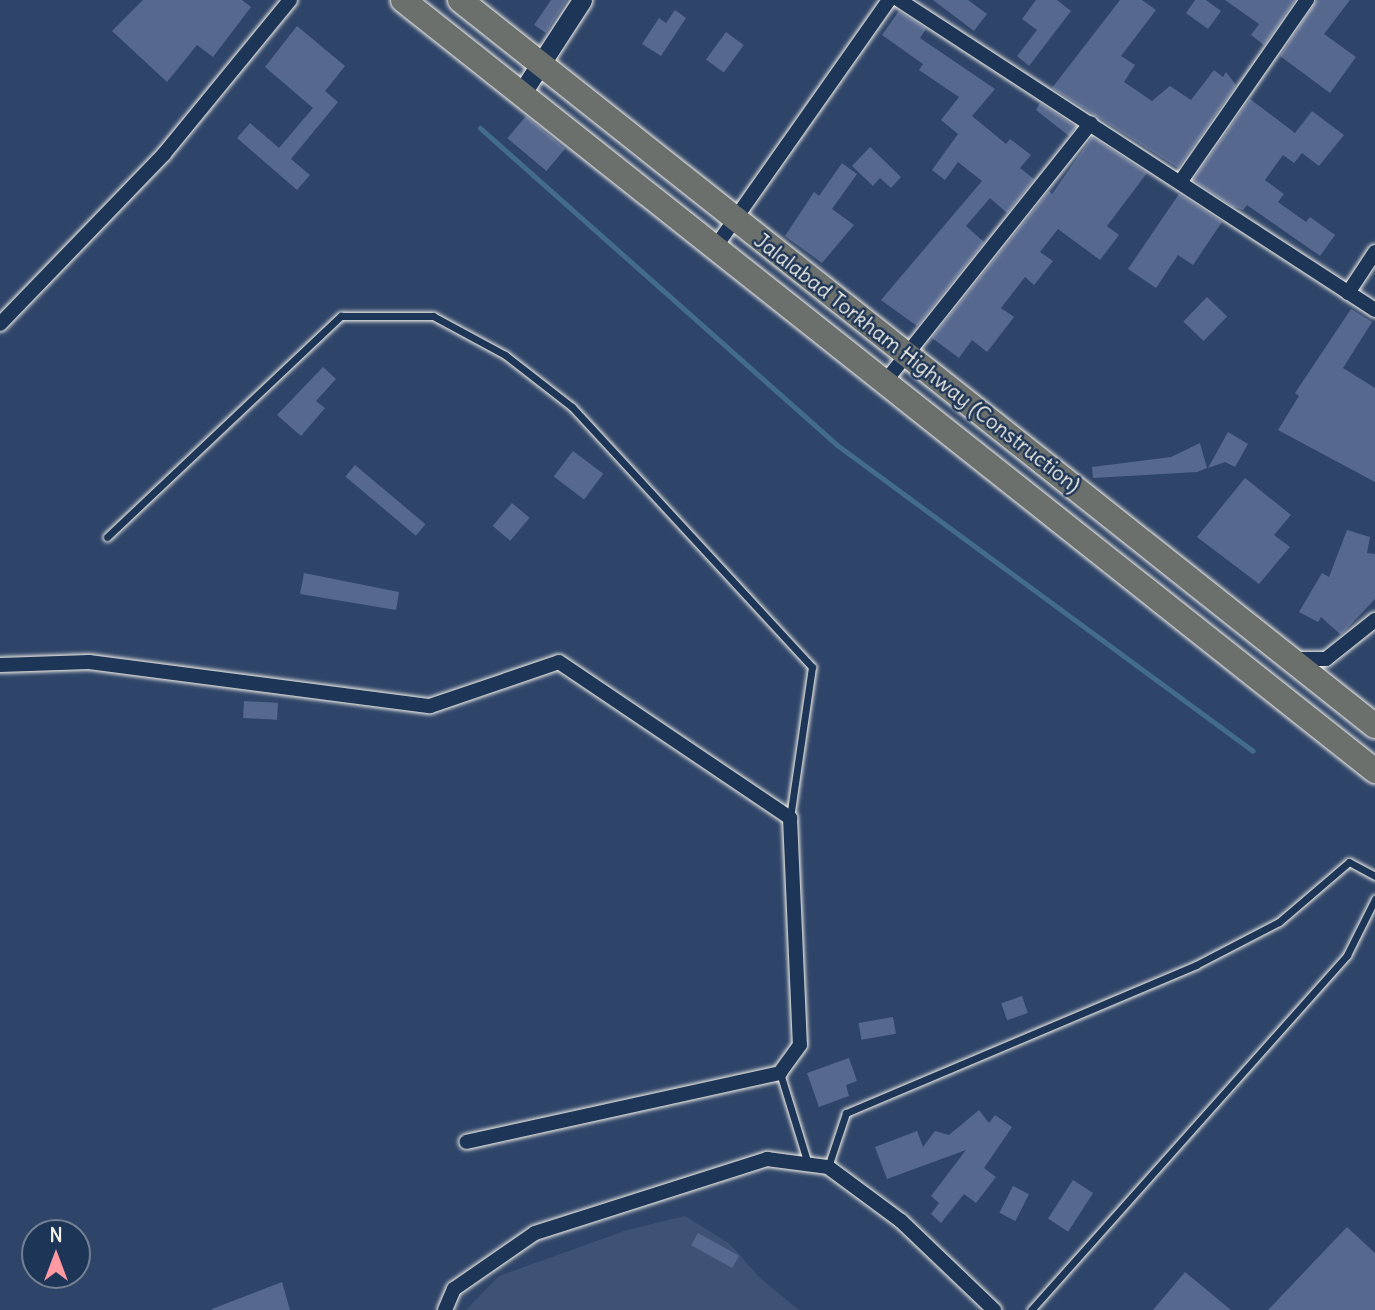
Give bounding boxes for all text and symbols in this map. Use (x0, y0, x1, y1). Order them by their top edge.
street label: Jalalabad Torkham Highway (Construction) (749, 228, 1085, 498)
north arrow (21, 1219, 91, 1289)
text: N (49, 1223, 63, 1247)

